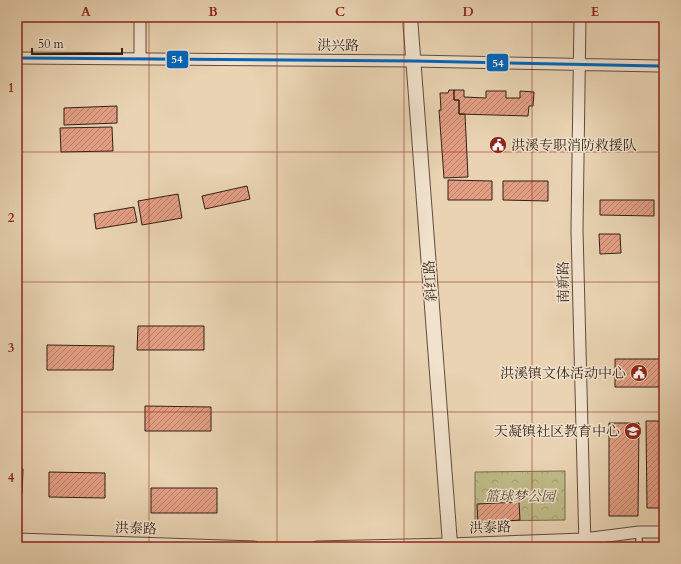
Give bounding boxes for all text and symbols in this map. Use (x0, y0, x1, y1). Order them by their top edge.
text: A (81, 3, 91, 21)
text: B (208, 3, 218, 21)
text: C (335, 3, 345, 21)
text: D (462, 3, 474, 21)
text: E (591, 3, 599, 21)
scale bar (32, 30, 122, 56)
text: 50 m (38, 36, 65, 52)
street label: 洪兴路 (317, 36, 359, 55)
line badge: 54 (166, 50, 189, 69)
text: 54 (171, 52, 183, 67)
line badge: 54 (486, 53, 509, 72)
text: 54 (492, 56, 504, 71)
text: 1 (8, 79, 14, 97)
public building icon: 洪溪专职消防救援队 (488, 135, 508, 155)
place label: 洪溪专职消防救援队 (511, 136, 637, 155)
text: 2 (8, 209, 15, 227)
street label: 斜红路 (420, 259, 441, 303)
street label: 南新路 (554, 261, 573, 303)
text: 3 (8, 339, 15, 357)
public building icon: 洪溪镇文体活动中心 (629, 363, 649, 383)
place label: 洪溪镇文体活动中心 (500, 364, 626, 383)
school or university icon: 天凝镇社区教育中心 (623, 421, 643, 441)
place label: 天凝镇社区教育中心 (494, 422, 620, 441)
text: 4 (8, 469, 15, 487)
park label: 篮球梦公园 (485, 487, 557, 506)
street label: 洪泰路 (469, 517, 511, 538)
street label: 洪泰路 (115, 518, 157, 539)

